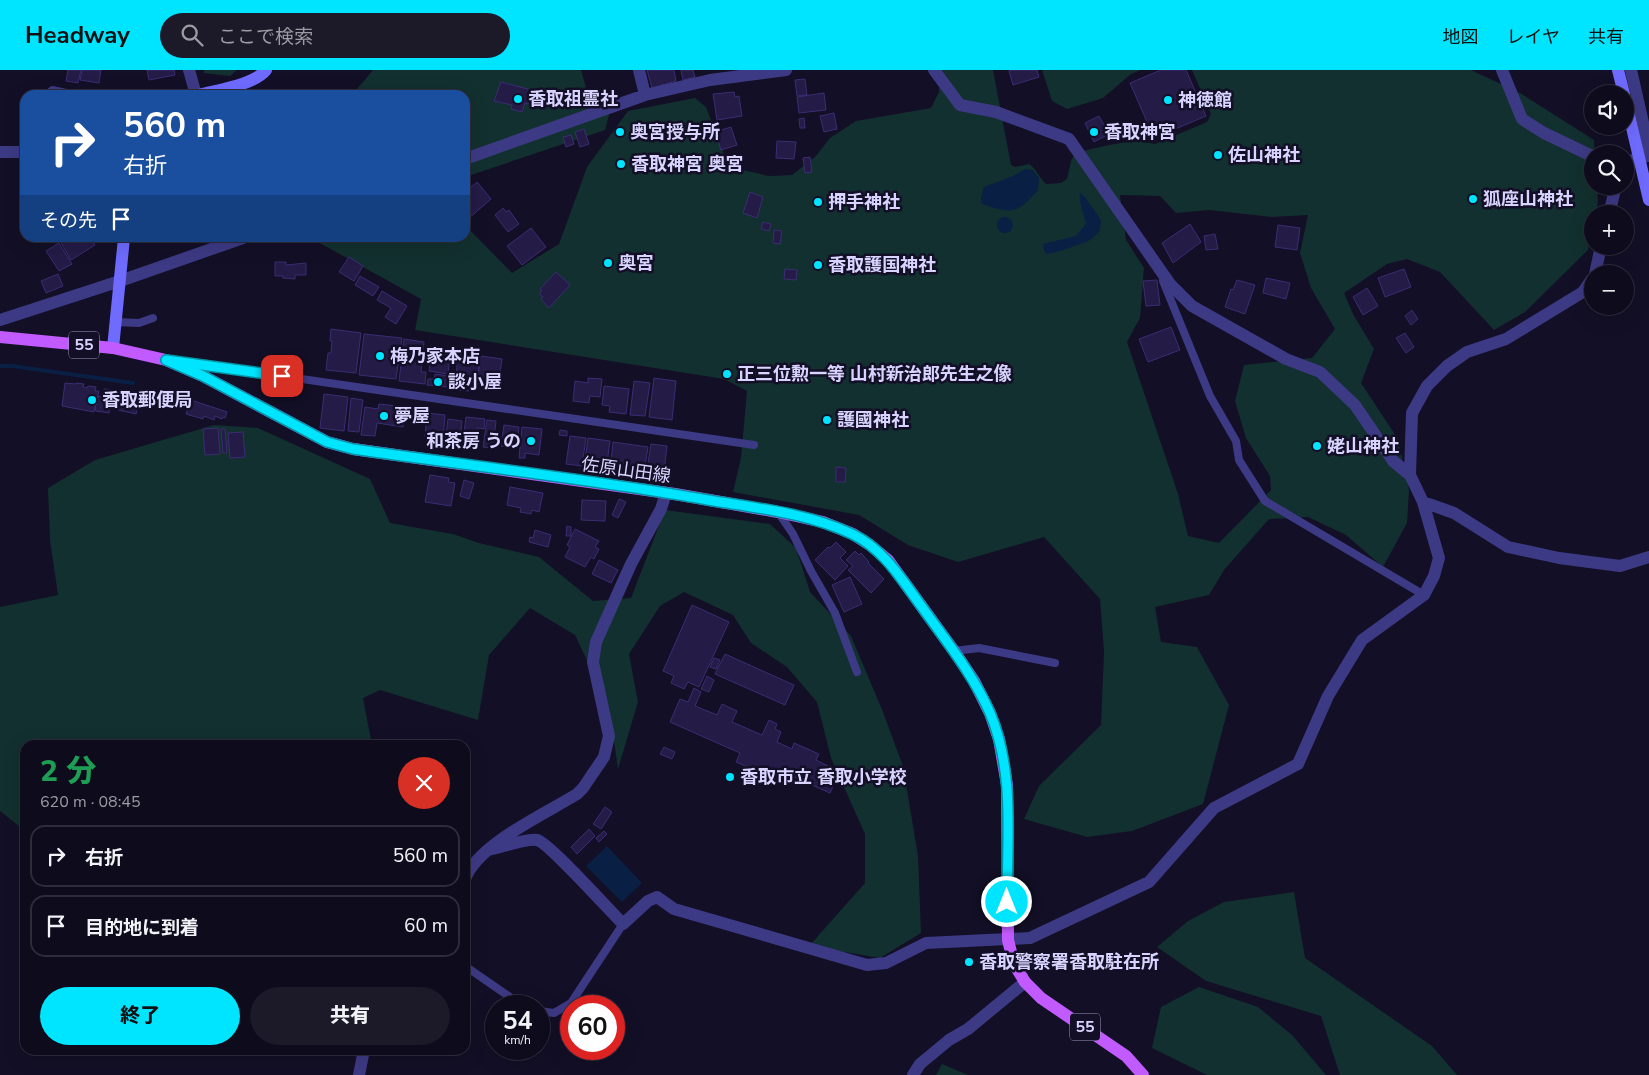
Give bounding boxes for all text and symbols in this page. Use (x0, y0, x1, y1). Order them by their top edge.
search box (160, 13, 510, 58)
text: Headway (25, 19, 130, 51)
icon: search (178, 21, 206, 49)
text: ここで検索 (218, 24, 313, 50)
text: 地図 (1443, 25, 1479, 49)
text: レイヤ (1507, 25, 1560, 49)
text: 共有 (1588, 25, 1624, 49)
map controls (1584, 85, 1634, 315)
button: sound (1584, 85, 1634, 135)
place label: 香取祖霊社 (528, 87, 618, 111)
place label: 神徳館 (1178, 88, 1232, 112)
marker: 香取祖霊社 (512, 93, 524, 105)
marker: 神徳館 (1162, 94, 1174, 106)
text: 560 m (123, 102, 226, 149)
icon: right (40, 110, 105, 175)
place label: 奥宮授与所 (630, 120, 720, 144)
place label: 香取神宮 (1104, 120, 1176, 144)
marker: 奥宮授与所 (614, 126, 626, 138)
marker: 香取神宮 (1088, 126, 1100, 138)
place label: 佐山神社 (1228, 143, 1300, 167)
button: search (1584, 145, 1634, 195)
marker: 佐山神社 (1212, 149, 1224, 161)
text: 右折 (123, 151, 167, 181)
place label: 香取神宮 奥宮 (631, 152, 744, 176)
marker: 香取神宮 奥宮 (615, 158, 627, 170)
place label: 狐座山神社 (1483, 187, 1573, 211)
place label: 押手神社 (828, 190, 900, 214)
marker: 狐座山神社 (1467, 193, 1479, 205)
marker: 押手神社 (812, 196, 824, 208)
icon: arrive (107, 205, 135, 233)
button: + (1584, 205, 1634, 255)
text: その先 (40, 208, 97, 234)
place label: 奥宮 (618, 251, 654, 275)
place label: 香取護国神社 (828, 253, 936, 277)
marker: 奥宮 (602, 257, 614, 269)
marker: 香取護国神社 (812, 259, 824, 271)
button: − (1584, 265, 1634, 315)
road number: 55 (69, 332, 99, 358)
place label: 梅乃家本店 (390, 344, 480, 368)
marker: 梅乃家本店 (374, 350, 386, 362)
pin (261, 355, 303, 397)
icon: arrive (268, 362, 296, 390)
place label: 正三位勲一等 山村新治郎先生之像 (737, 362, 1012, 386)
marker: 正三位勲一等 山村新治郎先生之像 (721, 368, 733, 380)
place label: 談小屋 (448, 370, 502, 394)
marker: 談小屋 (432, 376, 444, 388)
place label: 香取郵便局 (102, 388, 192, 412)
marker: 香取郵便局 (86, 394, 98, 406)
place label: 夢屋 (394, 404, 430, 428)
place label: 護國神社 (837, 408, 909, 432)
marker: 夢屋 (378, 410, 390, 422)
marker: 護國神社 (821, 414, 833, 426)
place label: 和茶房 うの (426, 429, 521, 453)
place label: 姥山神社 (1327, 434, 1399, 458)
marker: 和茶房 うの (525, 435, 537, 447)
marker: 姥山神社 (1311, 440, 1323, 452)
street label: 佐原山田線 (580, 452, 672, 488)
text: 2 分 (40, 751, 96, 792)
button: close (398, 757, 450, 809)
place label: 香取市立 香取小学校 (740, 765, 907, 789)
marker: 香取市立 香取小学校 (724, 771, 736, 783)
text: 620 m · 08:45 (40, 791, 141, 813)
icon: right (42, 842, 70, 870)
text: 560 m (393, 843, 448, 869)
text: 右折 (85, 845, 123, 871)
position arrow (980, 875, 1032, 927)
icon: arrive (42, 912, 70, 940)
text: 60 m (404, 913, 448, 939)
text: 目的地に到着 (85, 915, 199, 941)
place label: 香取警察署香取駐在所 (979, 950, 1159, 974)
marker: 香取警察署香取駐在所 (963, 956, 975, 968)
button: 終了 (40, 987, 240, 1045)
button: 共有 (250, 987, 450, 1045)
speed limit sign: 60 (560, 995, 625, 1060)
text: 54 (502, 1004, 533, 1038)
road number: 55 (1070, 1014, 1100, 1040)
text: km/h (504, 1032, 531, 1048)

